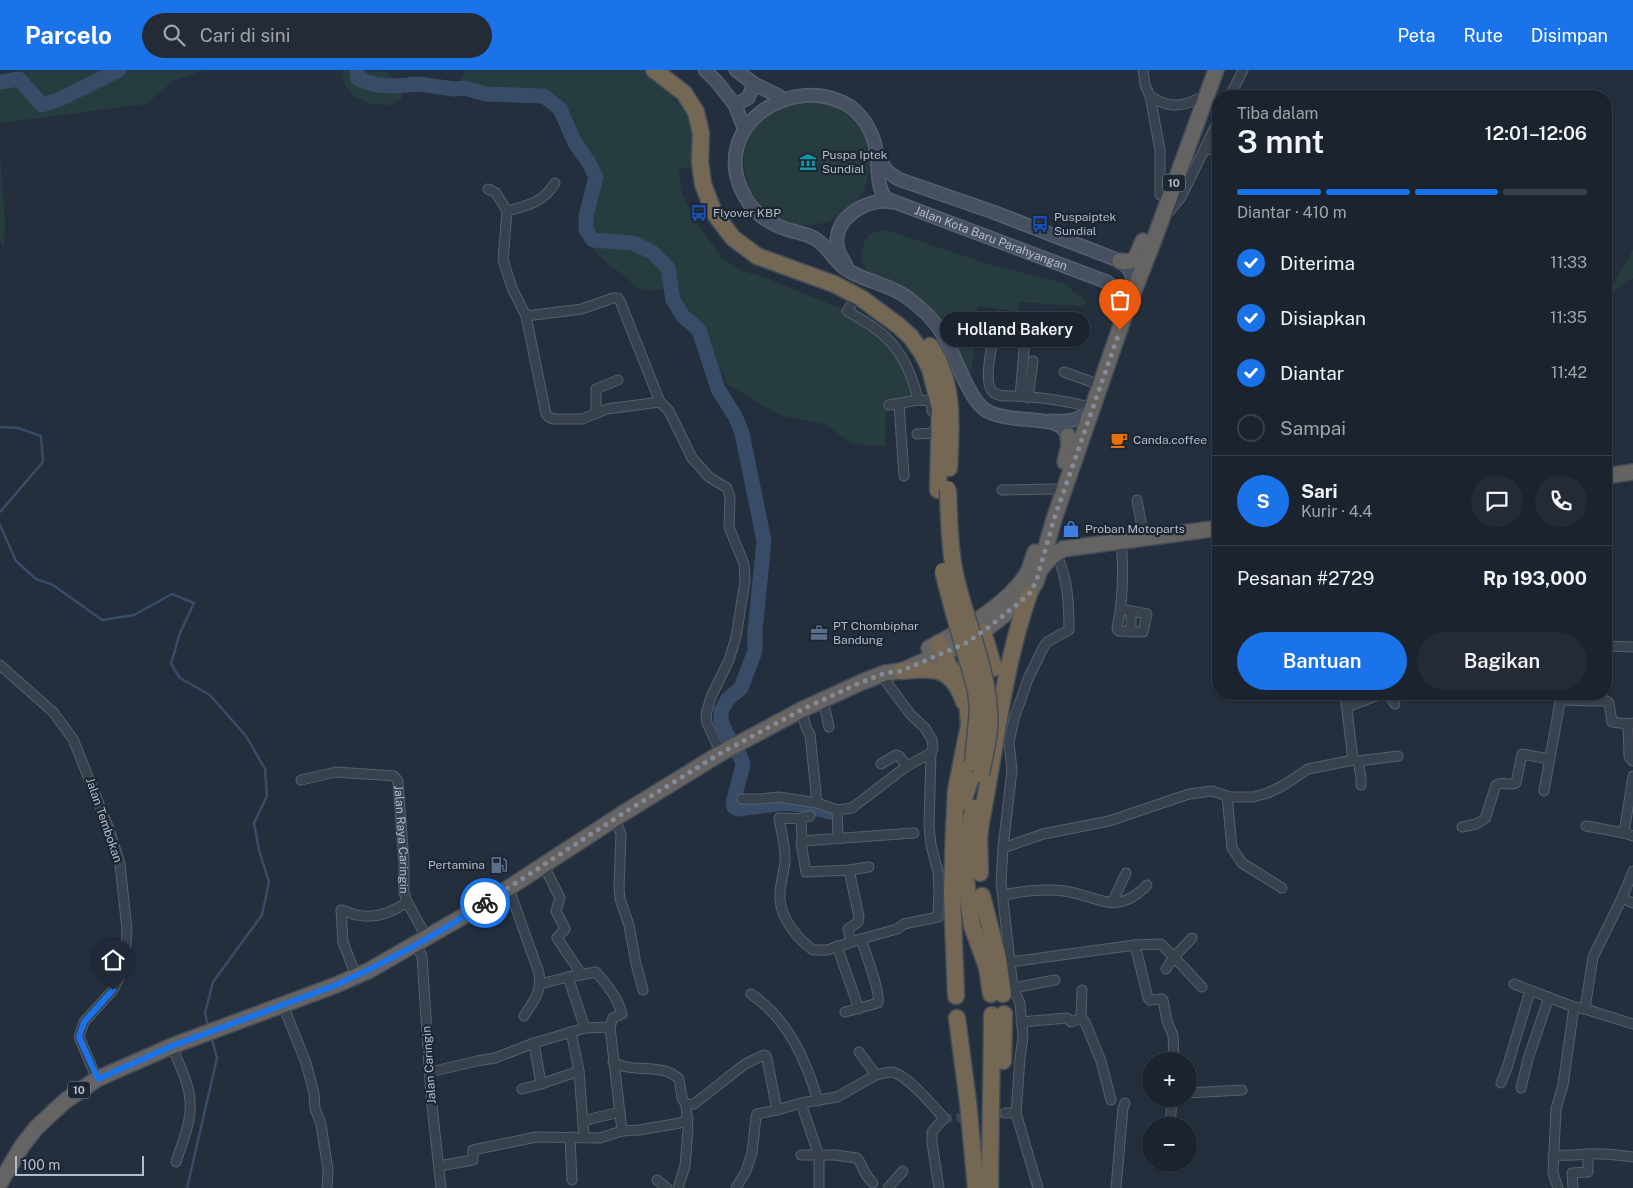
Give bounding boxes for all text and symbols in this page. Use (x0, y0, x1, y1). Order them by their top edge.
search box (142, 13, 492, 58)
text: Parcelo (25, 21, 112, 49)
icon: search (160, 21, 188, 49)
text: Cari di sini (200, 24, 291, 46)
text: Peta (1397, 25, 1435, 46)
text: Rute (1463, 25, 1503, 46)
text: Disimpan (1531, 25, 1608, 46)
text: Tiba dalam (1237, 104, 1318, 123)
text: 12:01–12:06 (1485, 122, 1587, 144)
text: 3 mnt (1237, 123, 1324, 160)
place label: Puspa Iptek Sundial (822, 148, 888, 176)
museum icon: Puspa Iptek Sundial (798, 152, 818, 172)
road number: 10 (1163, 175, 1185, 192)
bus stop icon: Flyover KBP (689, 203, 709, 223)
street label: Jalan Kota Baru Parahyangan (913, 203, 1069, 273)
text: Diantar · 410 m (1237, 203, 1347, 222)
place label: Flyover KBP (713, 206, 781, 220)
place label: Puspaiptek Sundial (1054, 210, 1117, 238)
bus stop icon: Puspaiptek Sundial (1030, 214, 1050, 234)
icon: check (1237, 249, 1265, 277)
text: Diterima (1280, 252, 1355, 274)
text: 11:33 (1550, 253, 1587, 272)
pin (1099, 279, 1141, 330)
icon: bag (1106, 286, 1134, 314)
icon: check (1237, 304, 1265, 332)
text: Disiapkan (1280, 307, 1366, 329)
text: 11:35 (1550, 308, 1587, 327)
callout: Holland Bakery (940, 312, 1090, 348)
text: Holland Bakery (957, 320, 1073, 339)
icon: check (1237, 359, 1265, 387)
text: Diantar (1280, 362, 1344, 384)
text: 11:42 (1551, 363, 1587, 382)
text: Sampai (1280, 417, 1346, 439)
cafe icon: Canda.coffee (1109, 430, 1129, 450)
place label: Canda.coffee (1133, 433, 1207, 447)
button: chat (1471, 475, 1523, 527)
button: phone (1535, 475, 1587, 527)
text: Sari (1301, 480, 1338, 502)
text: S (1256, 490, 1270, 512)
text: Kurir · 4.4 (1301, 502, 1372, 521)
shop icon: Proban Motoparts (1061, 519, 1081, 539)
place label: Proban Motoparts (1085, 522, 1185, 536)
text: Pesanan #2729 (1237, 567, 1374, 589)
text: Rp 193,000 (1483, 567, 1587, 589)
place label: PT Chombiphar Bandung (833, 619, 919, 647)
office icon: PT Chombiphar Bandung (809, 623, 829, 643)
button: Bantuan (1237, 632, 1407, 690)
button: Bagikan (1417, 632, 1587, 690)
street label: Jalan Tembokan (83, 776, 125, 864)
street label: Jalan Raya Caringin (391, 785, 411, 894)
fuel station icon: Pertamina (489, 855, 509, 875)
place label: Pertamina (428, 858, 485, 872)
courier (460, 878, 510, 928)
icon: bike (471, 889, 499, 917)
pin (92, 939, 134, 990)
icon: home (99, 946, 127, 974)
street label: Jalan Caringin (419, 1025, 439, 1105)
map controls (1142, 1052, 1197, 1172)
button: + (1142, 1052, 1197, 1107)
road number: 10 (68, 1082, 90, 1098)
button: − (1142, 1117, 1197, 1172)
scale bar (15, 1153, 144, 1176)
text: 100 m (22, 1157, 60, 1173)

